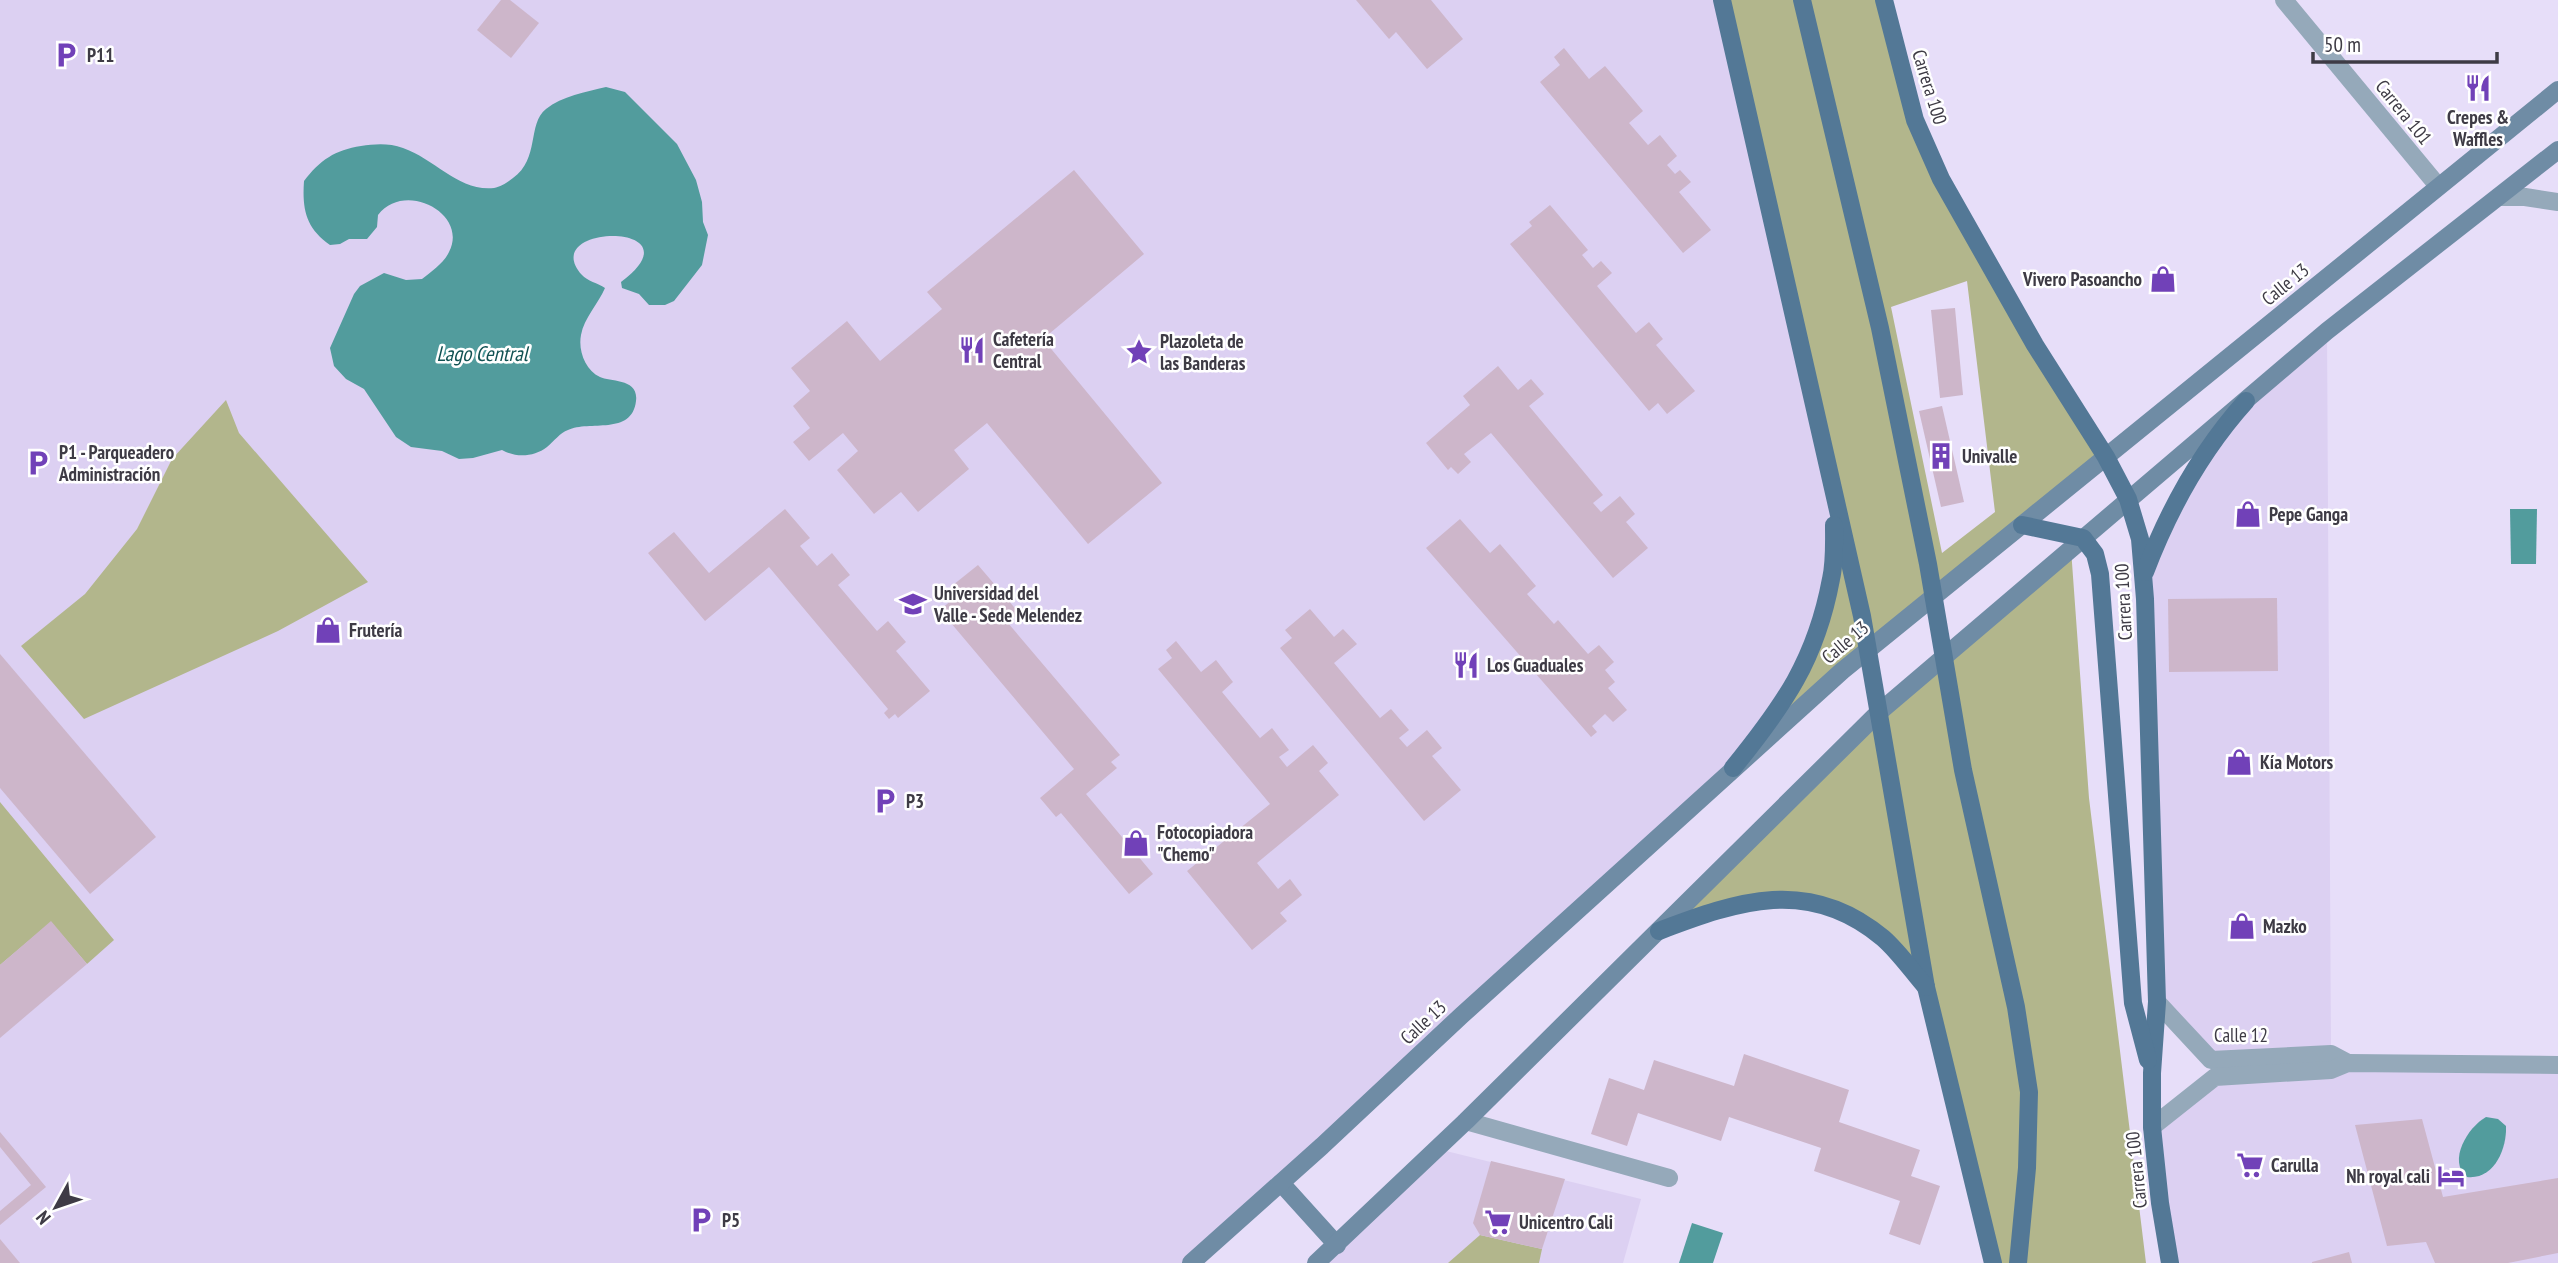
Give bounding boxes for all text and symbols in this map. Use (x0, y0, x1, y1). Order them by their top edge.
scale bar (2313, 21, 2497, 65)
text: 50 m (2324, 31, 2361, 58)
parking icon: P11 (51, 40, 81, 70)
place label: P11 (87, 43, 114, 67)
street label: Carrera 100 (1907, 47, 1953, 127)
restaurant icon: Crepes & Waffles (2463, 73, 2493, 103)
street label: Carrera 101 (2371, 75, 2437, 149)
place label: Crepes & Waffles (2447, 105, 2509, 151)
street label: Calle 13 (2257, 258, 2313, 310)
shop icon: Vivero Pasoancho (2148, 264, 2178, 294)
place label: Vivero Pasoancho (2022, 267, 2142, 291)
place label: Cafetería Central (993, 327, 1054, 373)
place label: Plazoleta de las Banderas (1160, 329, 1246, 375)
restaurant icon: Cafetería Central (957, 335, 987, 365)
place icon: Plazoleta de las Banderas (1124, 337, 1154, 367)
water label: Lago Central (436, 340, 530, 367)
place label: P1 - Parqueadero Administración (58, 440, 174, 486)
building icon: Univalle (1926, 441, 1956, 471)
place label: Univalle (1962, 444, 2017, 468)
parking icon: P1 - Parqueadero Administración (23, 448, 53, 478)
shop icon: Pepe Ganga (2233, 499, 2263, 529)
place label: Pepe Ganga (2269, 502, 2348, 526)
street label: Carrera 100 (2109, 563, 2137, 641)
place label: Universidad del Valle - Sede Melendez (933, 581, 1082, 627)
school or university icon: Universidad del Valle - Sede Melendez (898, 589, 928, 619)
shop icon: Frutería (313, 615, 343, 645)
street label: Calle 13 (1817, 615, 1873, 669)
place label: Frutería (349, 618, 403, 642)
restaurant icon: Los Guaduales (1451, 650, 1481, 680)
place label: Los Guaduales (1487, 653, 1584, 677)
shop icon: Kía Motors (2224, 747, 2254, 777)
place label: Kía Motors (2260, 750, 2334, 774)
parking icon: P3 (870, 786, 900, 816)
place label: P3 (906, 789, 924, 813)
place label: Fotocopiadora "Chemo" (1157, 820, 1253, 866)
shop icon: Fotocopiadora "Chemo" (1121, 828, 1151, 858)
shop icon: Mazko (2227, 911, 2257, 941)
place label: Mazko (2263, 914, 2307, 938)
street label: Calle 13 (1395, 995, 1451, 1049)
street label: Calle 12 (2214, 1023, 2268, 1047)
street label: Carrera 100 (2120, 1131, 2152, 1209)
supermarket icon: Carulla (2235, 1150, 2265, 1180)
place label: Carulla (2271, 1153, 2319, 1177)
hotel icon: Nh royal cali (2436, 1161, 2466, 1191)
place label: Nh royal cali (2346, 1164, 2430, 1188)
north arrow (21, 1172, 91, 1242)
parking icon: P5 (686, 1205, 716, 1235)
text: N (30, 1206, 55, 1230)
supermarket icon: Unicentro Cali (1483, 1207, 1513, 1237)
place label: P5 (722, 1208, 740, 1232)
place label: Unicentro Cali (1519, 1210, 1613, 1234)

